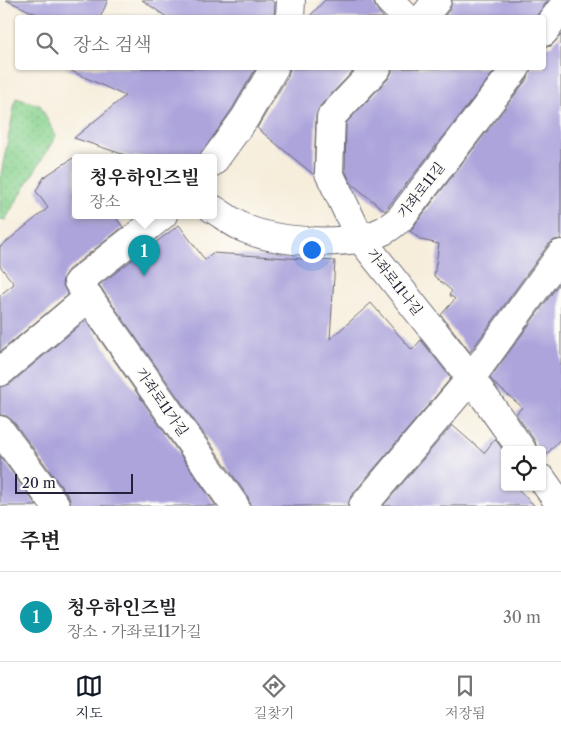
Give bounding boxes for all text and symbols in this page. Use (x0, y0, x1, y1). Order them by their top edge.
search box (15, 15, 546, 70)
icon: search (33, 29, 61, 57)
text: 장소 검색 (73, 33, 151, 56)
popup (72, 154, 217, 219)
street label: 가좌로11길 (394, 159, 448, 221)
text: 청우하인즈빌 (89, 166, 200, 189)
text: 장소 (89, 191, 120, 211)
pin: 1 (128, 235, 160, 276)
your location (299, 237, 325, 263)
street label: 가좌로11나길 (363, 245, 427, 319)
street label: 가좌로11가길 (132, 364, 192, 440)
map controls (501, 446, 546, 491)
button: locate (501, 446, 546, 491)
scale bar (15, 471, 132, 494)
text: 20 m (22, 474, 56, 492)
text: 주변 (20, 528, 61, 553)
text: 청우하인즈빌 (67, 596, 177, 619)
text: 1 (32, 607, 40, 627)
text: 30 m (503, 607, 541, 627)
text: 장소 · 가좌로11가길 (67, 621, 202, 641)
tab: 지도 (75, 672, 103, 722)
tab: 길찾기 (254, 672, 294, 722)
tab: 저장됨 (445, 672, 486, 722)

